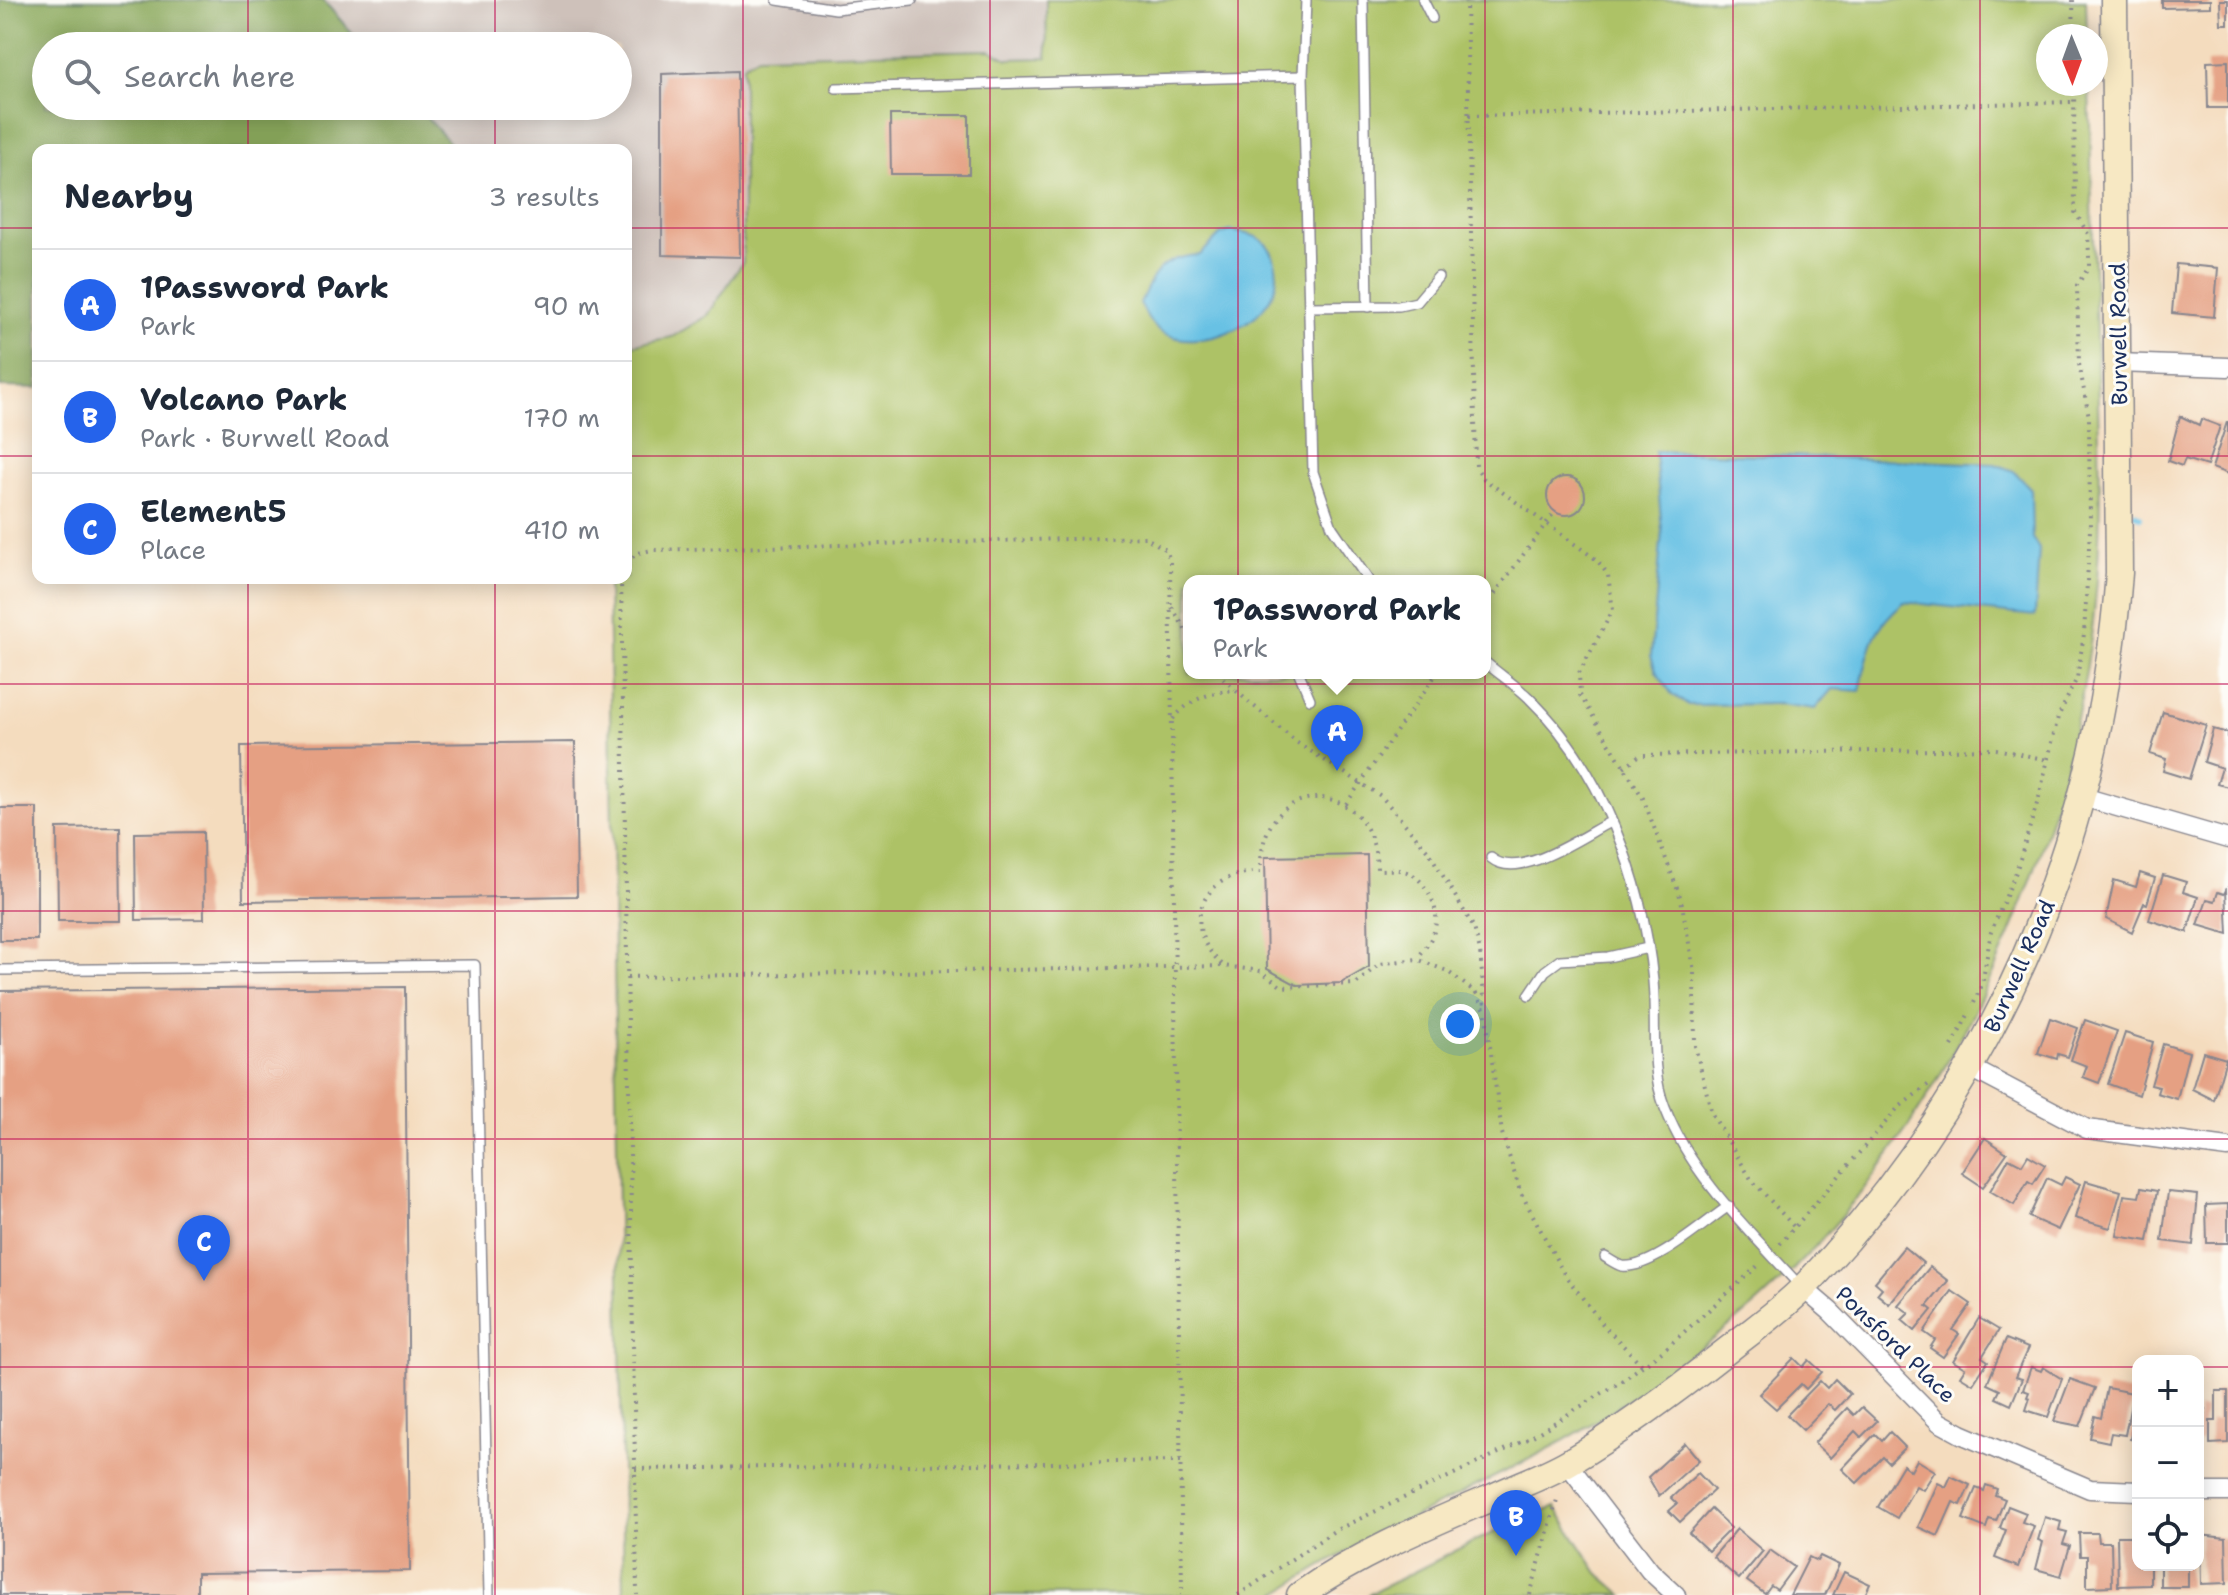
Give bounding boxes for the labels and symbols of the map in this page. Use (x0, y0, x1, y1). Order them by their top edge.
north arrow (2036, 24, 2108, 96)
street label: Burwell Road (2103, 262, 2134, 406)
pin: A (1311, 705, 1363, 771)
street label: Burwell Road (1977, 895, 2062, 1037)
your location (1440, 1004, 1480, 1044)
pin: C (178, 1215, 230, 1281)
street label: Ponsford Place (1829, 1280, 1962, 1409)
pin: B (1490, 1490, 1542, 1556)

